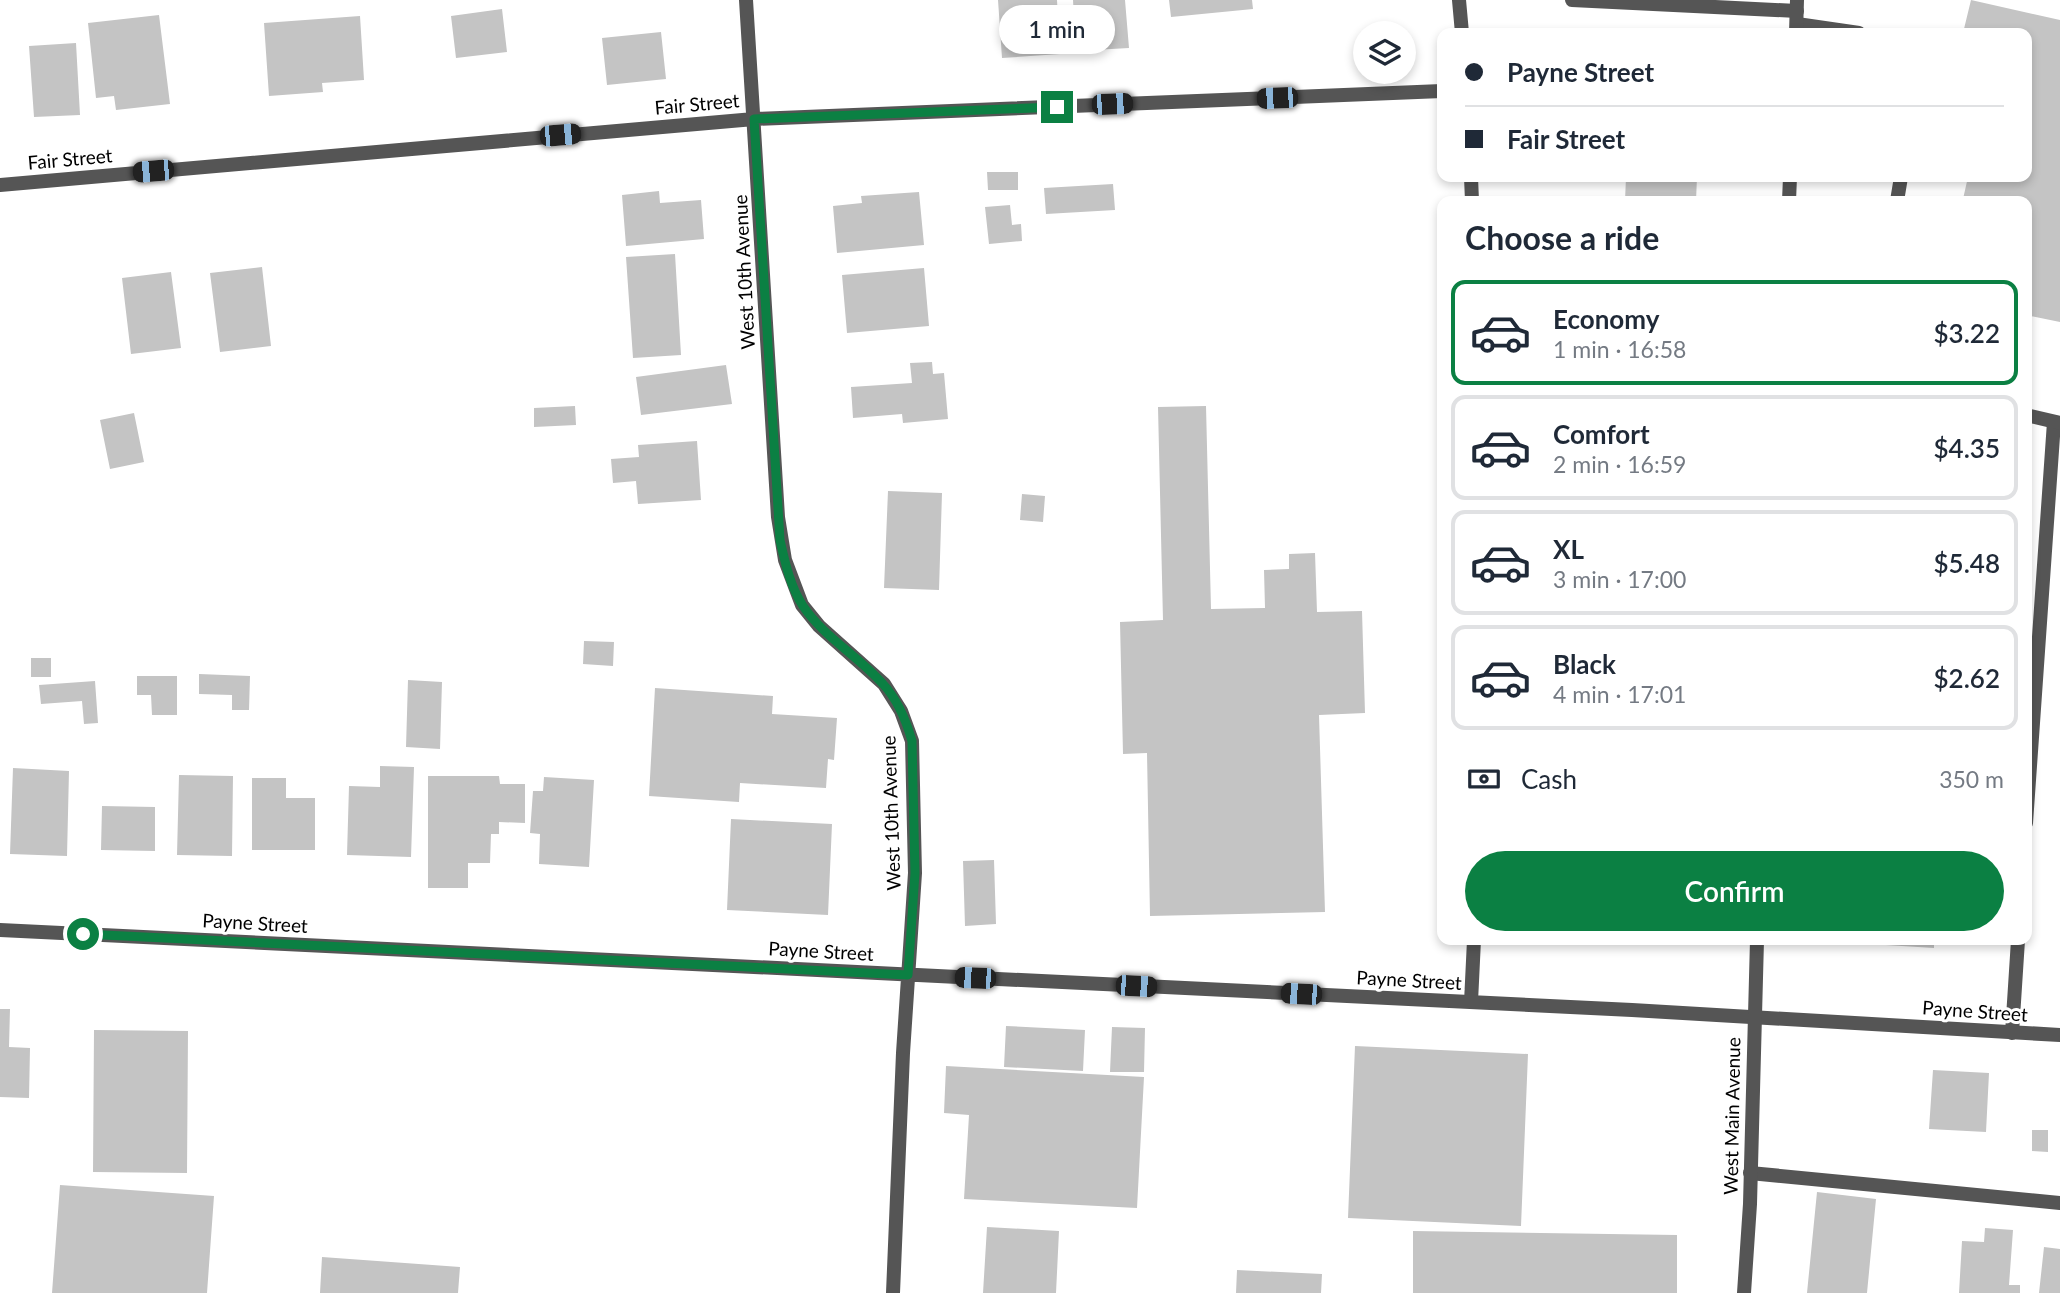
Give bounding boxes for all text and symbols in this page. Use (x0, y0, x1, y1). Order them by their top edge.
callout: 1 min (999, 6, 1115, 55)
text: 1 min (1029, 15, 1085, 43)
map controls (1353, 21, 1416, 84)
button: layers (1353, 21, 1416, 84)
text: Payne Street (1507, 56, 1654, 88)
car (1256, 87, 1299, 109)
street label: Fair Street (654, 88, 740, 119)
route end (1041, 91, 1073, 123)
car (1091, 93, 1134, 115)
car (539, 123, 582, 147)
text: Fair Street (1507, 123, 1625, 155)
street label: Fair Street (27, 143, 113, 174)
car (132, 159, 175, 183)
street label: West 10th Avenue (728, 194, 759, 350)
text: Choose a ride (1465, 218, 1659, 257)
icon: car (1469, 301, 1532, 364)
text: Economy (1553, 303, 1659, 335)
text: $3.22 (1934, 317, 2000, 349)
text: 1 min · 16:58 (1553, 335, 1686, 363)
icon: car (1469, 416, 1532, 479)
text: Comfort (1553, 418, 1650, 450)
text: $4.35 (1934, 432, 2000, 464)
text: 2 min · 16:59 (1553, 450, 1686, 478)
icon: car (1469, 531, 1532, 594)
text: XL (1553, 533, 1584, 565)
text: $5.48 (1934, 547, 2000, 579)
text: 3 min · 17:00 (1553, 565, 1686, 593)
icon: car (1469, 646, 1532, 709)
text: Black (1553, 648, 1616, 680)
text: $2.62 (1934, 662, 2000, 694)
text: 4 min · 17:01 (1553, 680, 1686, 708)
street label: West 10th Avenue (876, 735, 905, 891)
icon: cash (1465, 760, 1503, 798)
text: Cash (1521, 763, 1577, 795)
text: 350 m (1939, 765, 2004, 793)
button: Confirm (1465, 851, 2004, 931)
street label: Payne Street (202, 908, 309, 937)
route start (67, 918, 99, 950)
street label: Payne Street (768, 936, 875, 965)
street label: Payne Street (1356, 965, 1463, 994)
car (954, 967, 997, 989)
car (1115, 974, 1158, 998)
car (1280, 982, 1323, 1006)
street label: Payne Street (1922, 995, 2029, 1026)
street label: West Main Avenue (1719, 1037, 1744, 1195)

